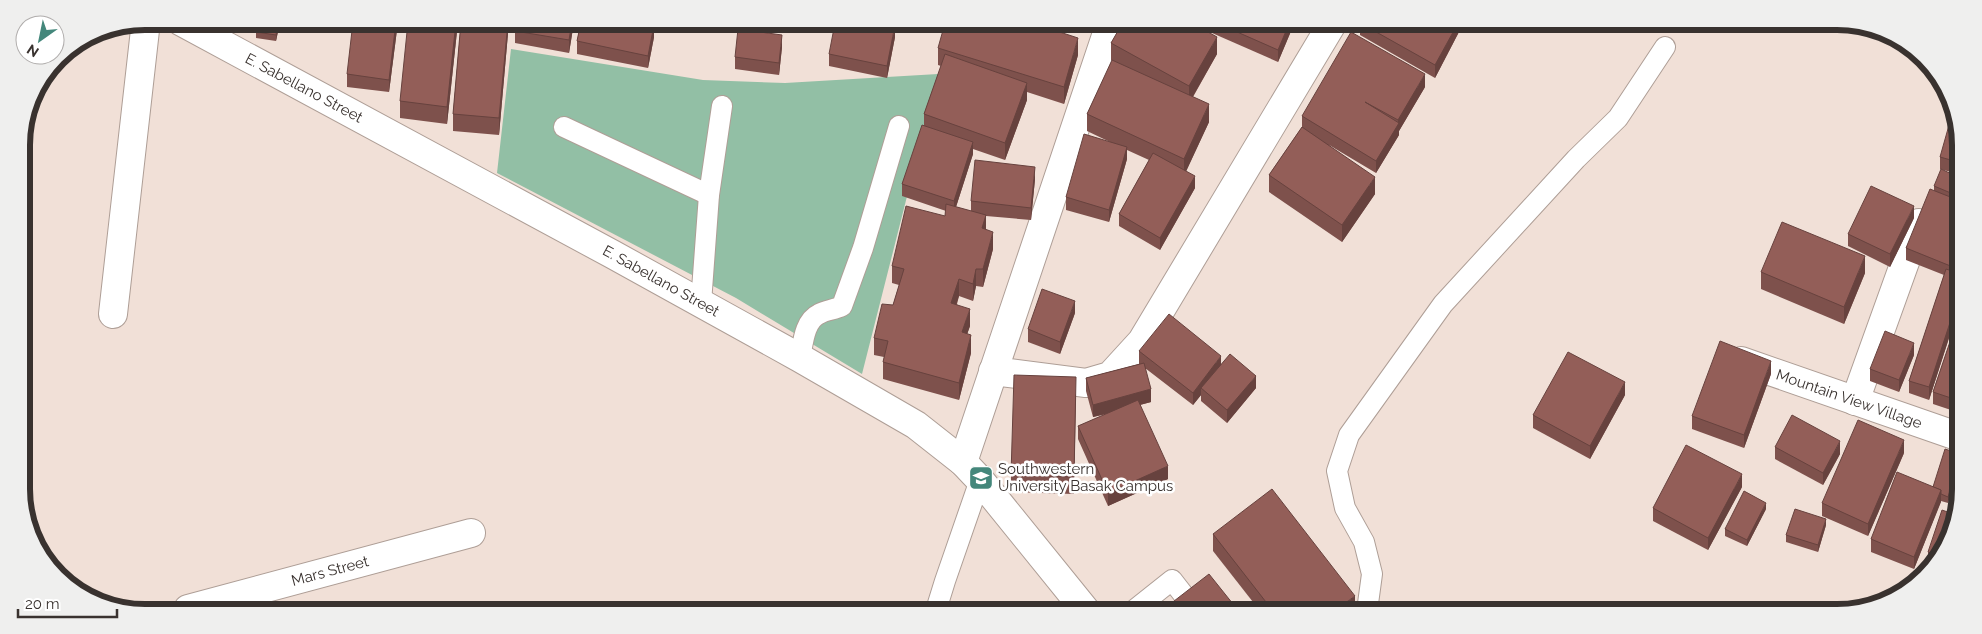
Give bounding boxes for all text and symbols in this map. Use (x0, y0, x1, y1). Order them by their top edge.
north arrow (15, 15, 65, 65)
text: N (24, 41, 42, 61)
street label: E. Sabellano Street (242, 49, 366, 127)
street label: E. Sabellano Street (600, 241, 722, 321)
street label: Mountain View Village (1774, 366, 1924, 432)
place label: Southwestern University Basak Campus (998, 460, 1173, 495)
school or university icon: Southwestern University Basak Campus (968, 465, 994, 491)
street label: Mars Street (289, 552, 371, 590)
scale bar (18, 586, 116, 618)
text: 20 m (25, 595, 60, 613)

